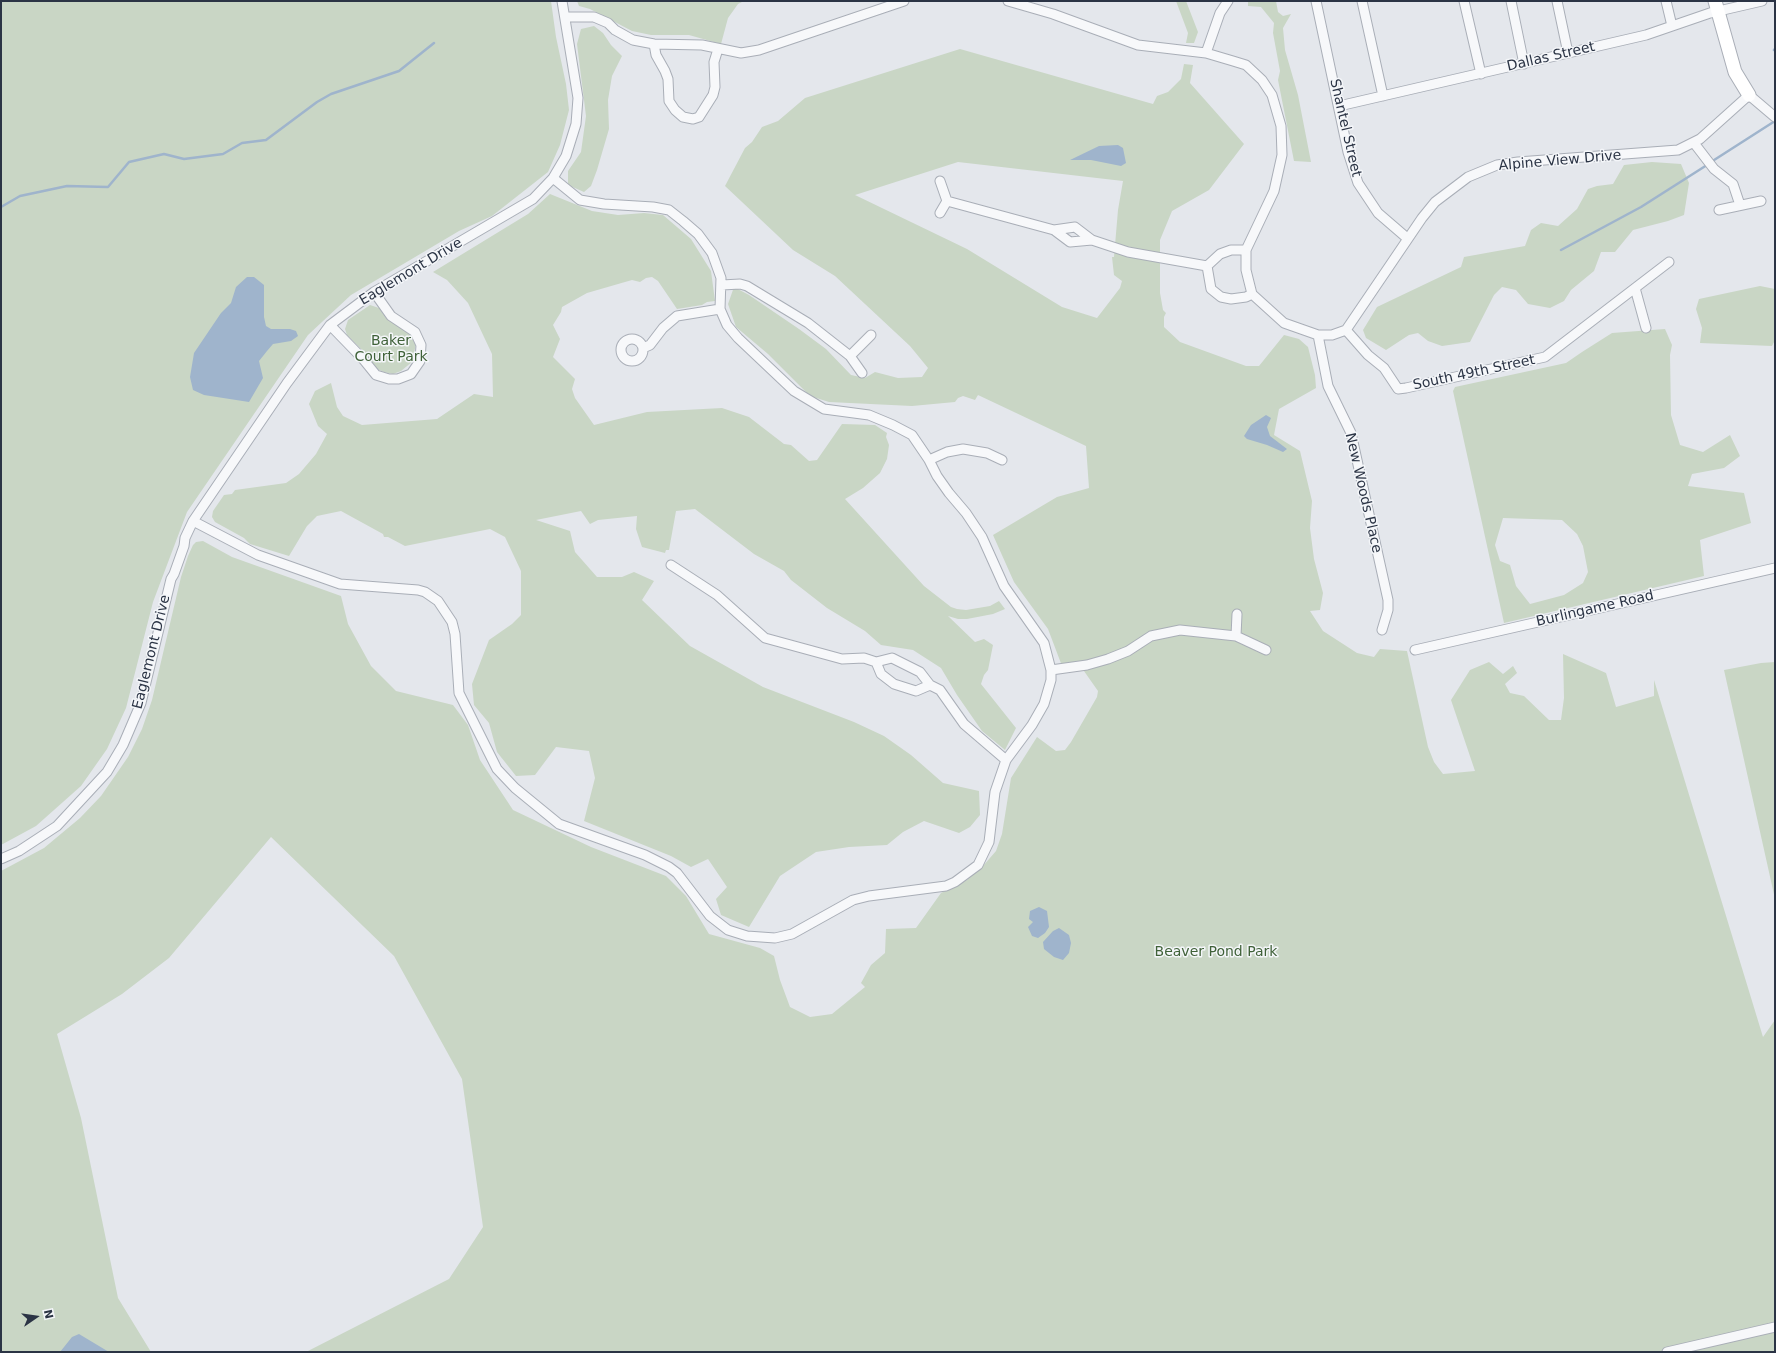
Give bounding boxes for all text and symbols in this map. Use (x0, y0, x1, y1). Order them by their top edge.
street label: Dallas Street (1505, 39, 1597, 75)
street label: Shantel Street (1326, 77, 1364, 179)
street label: Alpine View Drive (1498, 147, 1622, 175)
street label: Eaglemont Drive (356, 235, 466, 309)
park label: Baker Court Park (354, 333, 428, 366)
street label: South 49th Street (1411, 352, 1537, 394)
street label: New Woods Place (1341, 431, 1385, 555)
street label: Burlingame Road (1535, 587, 1655, 631)
street label: Eaglemont Drive (130, 593, 174, 711)
park label: Beaver Pond Park (1155, 944, 1277, 960)
north arrow (16, 1297, 56, 1337)
text: N (41, 1308, 56, 1320)

